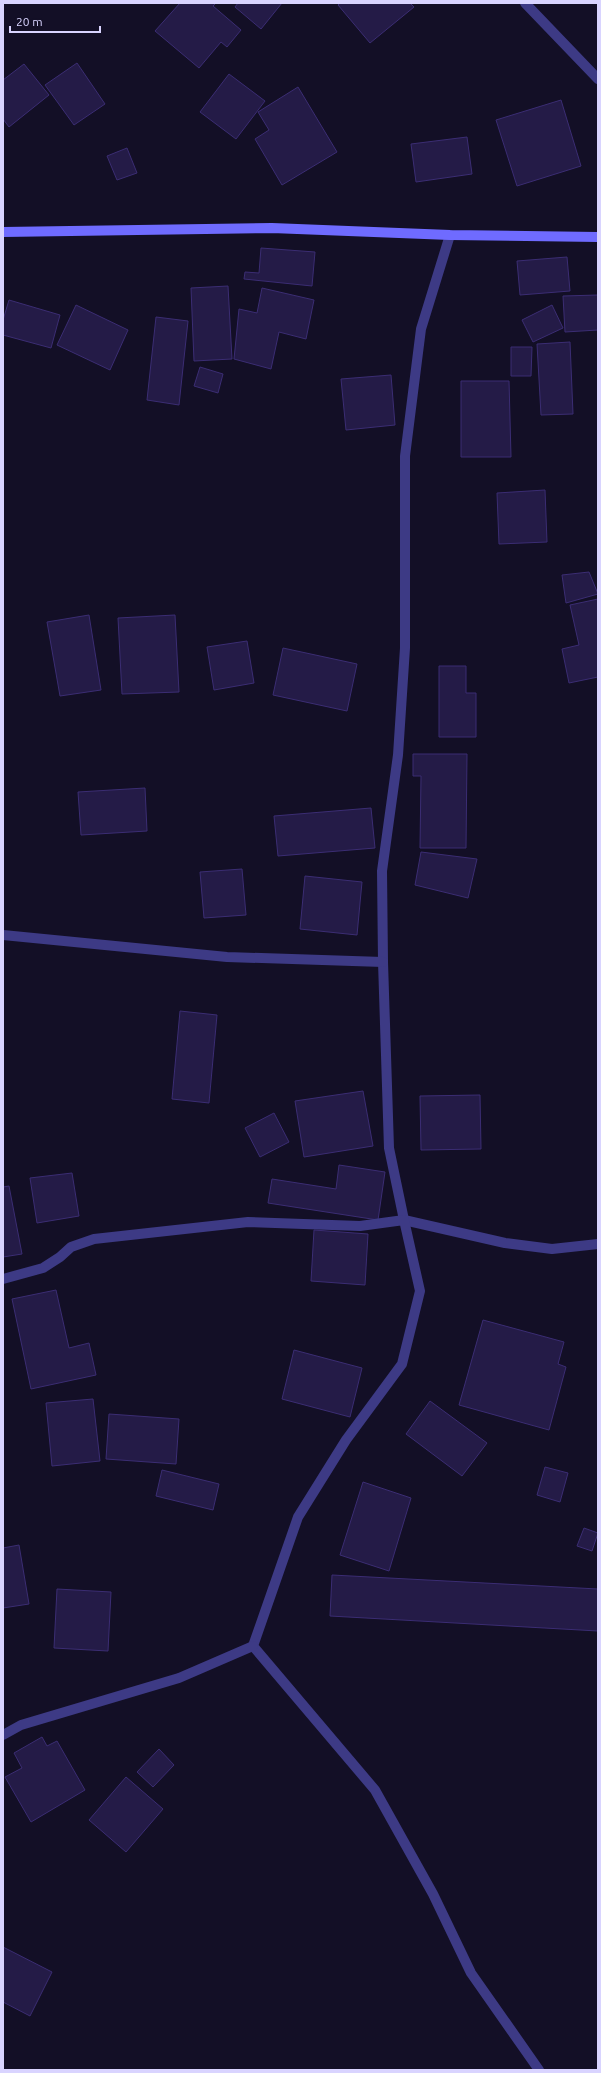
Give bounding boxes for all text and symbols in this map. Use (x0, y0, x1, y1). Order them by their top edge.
scale bar (10, 8, 100, 34)
text: 20 m (16, 15, 43, 28)

